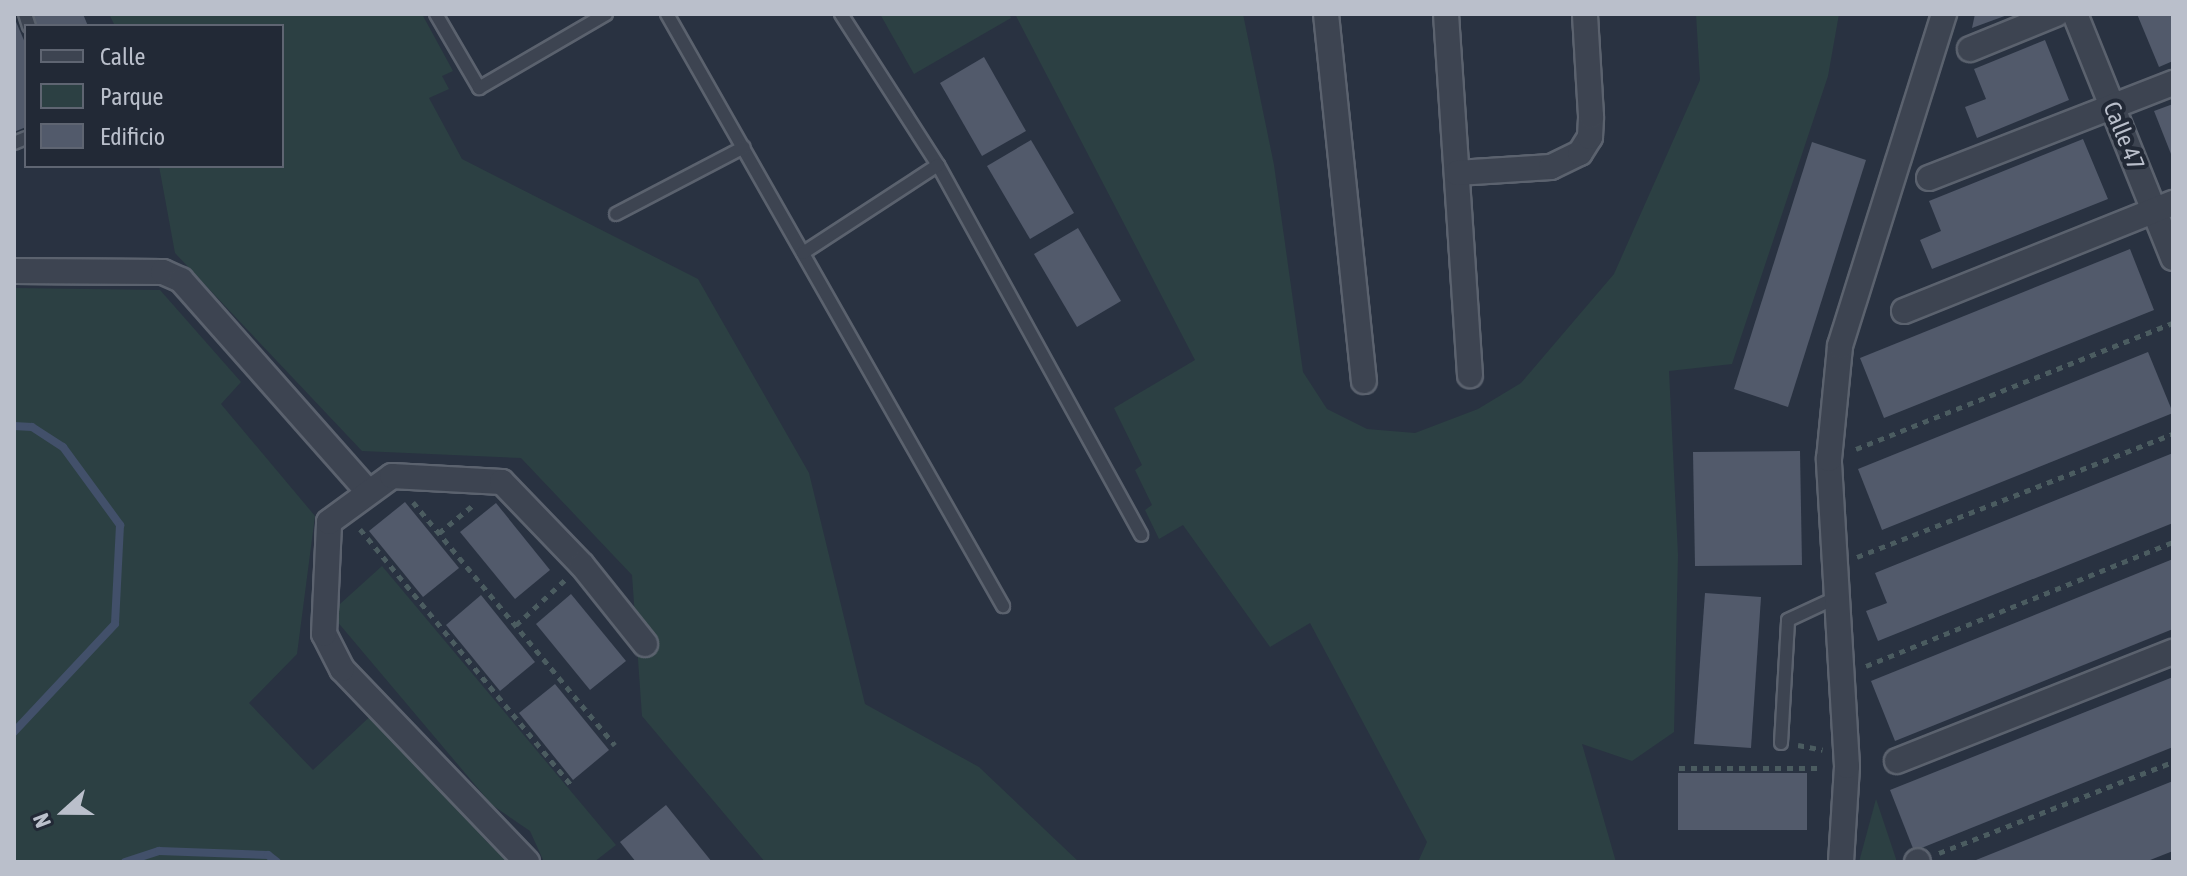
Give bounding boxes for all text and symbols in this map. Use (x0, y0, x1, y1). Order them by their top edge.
legend (24, 24, 284, 168)
text: Calle (100, 43, 145, 70)
text: Parque (100, 83, 163, 110)
street label: Calle 47 (2097, 98, 2151, 174)
text: Edificio (100, 123, 165, 150)
north arrow (24, 772, 104, 852)
text: N (27, 810, 56, 831)

